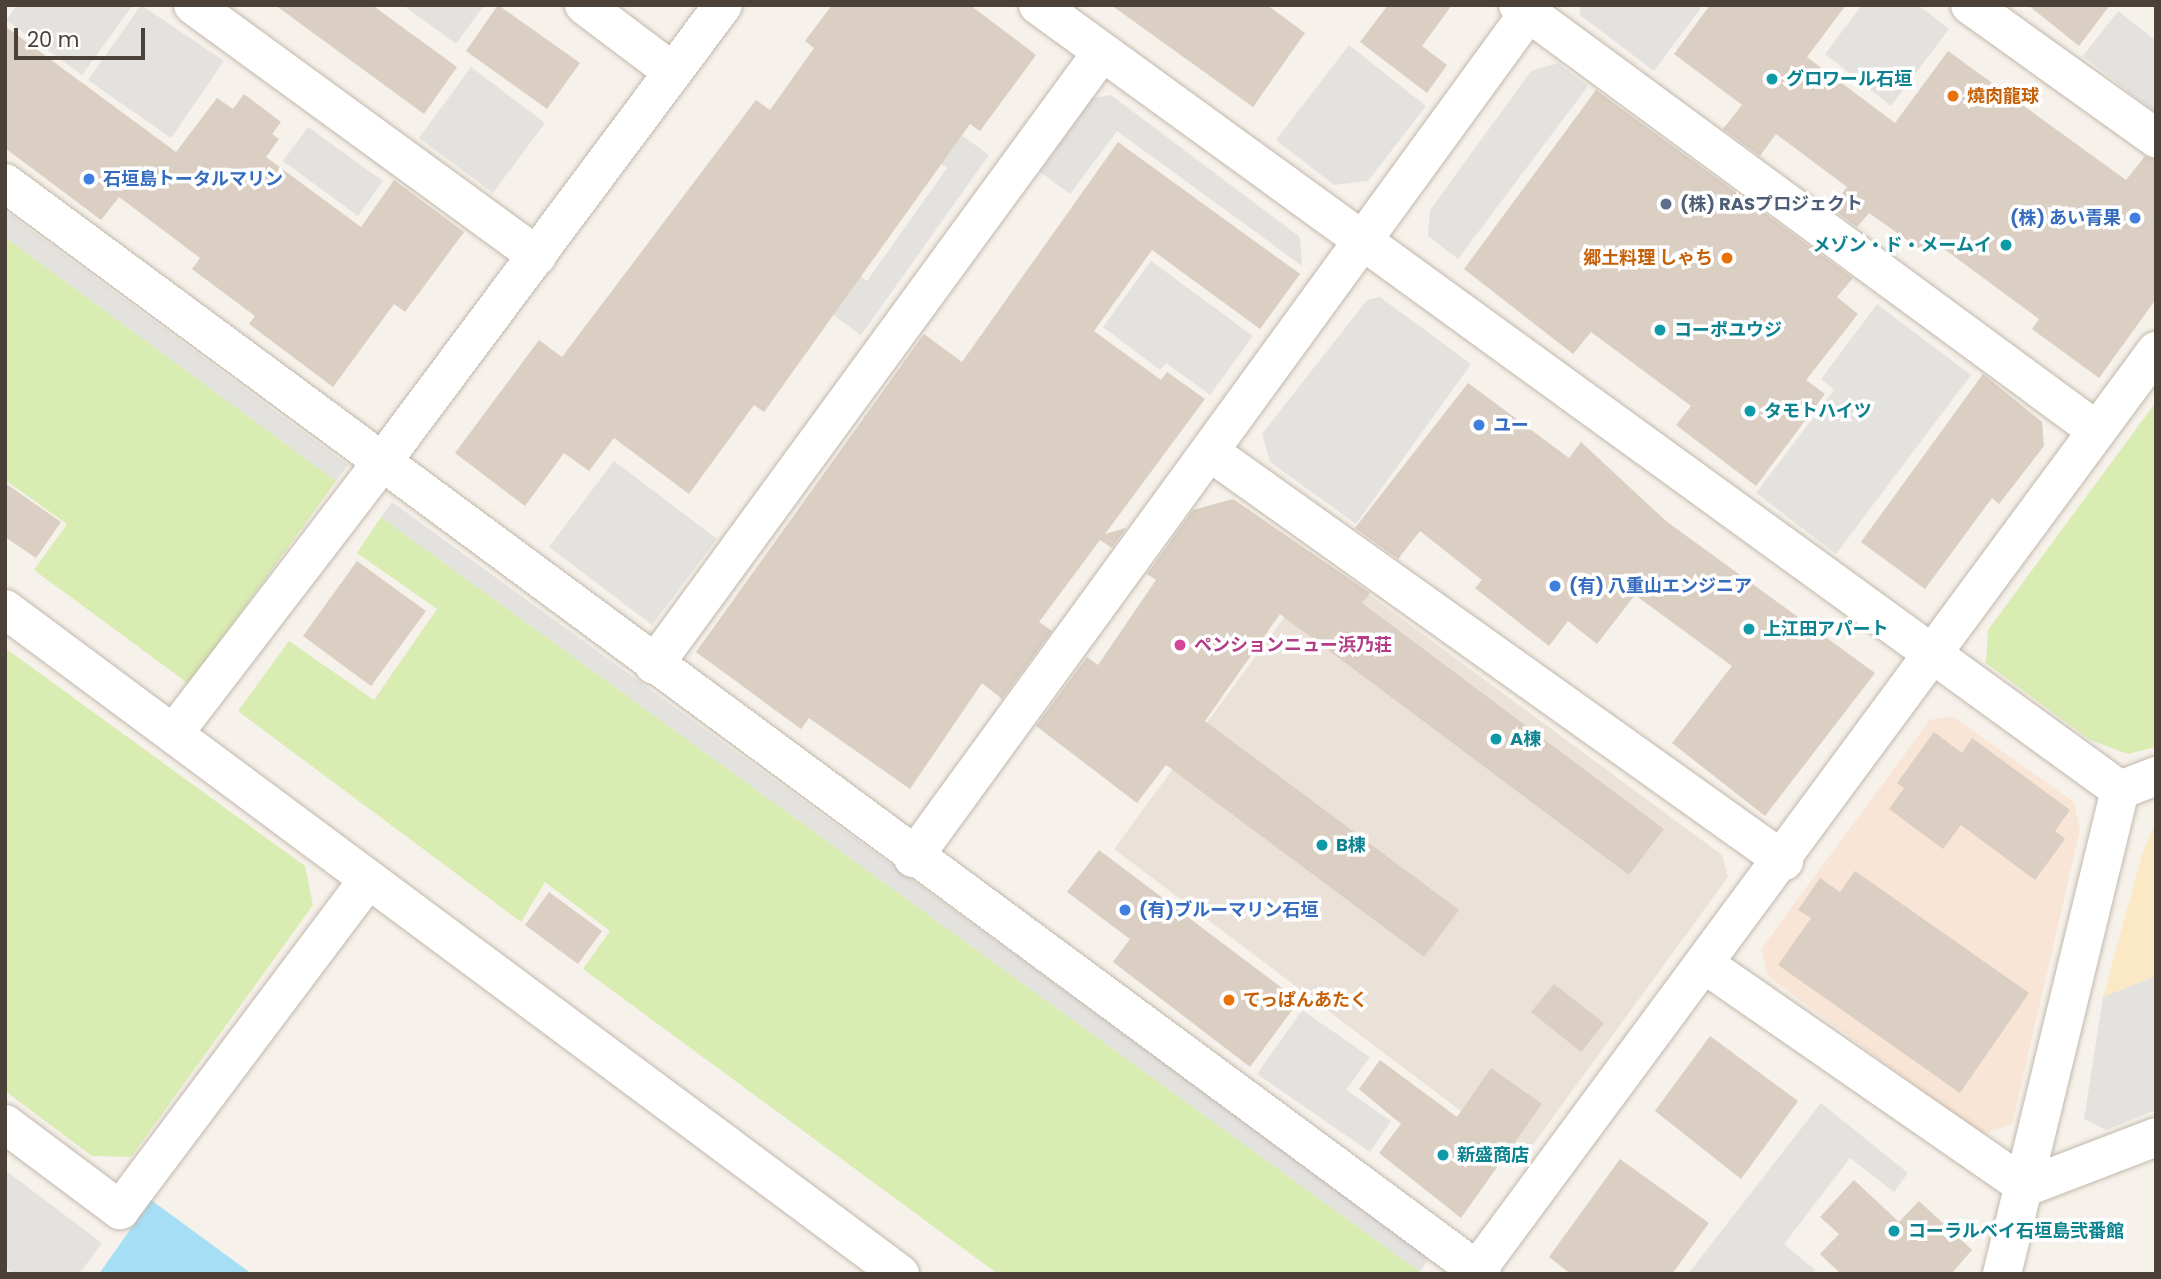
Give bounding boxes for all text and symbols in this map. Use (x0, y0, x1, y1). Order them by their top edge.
scale bar (18, 14, 149, 58)
text: 20 m (27, 25, 80, 54)
place label: グロワール石垣 (1786, 68, 1912, 90)
marker: グロワール石垣 (1764, 71, 1780, 87)
place label: 燒肉龍球 (1967, 85, 2039, 107)
marker: 燒肉龍球 (1945, 88, 1961, 104)
place label: 石垣島トータルマリン (103, 168, 283, 190)
marker: 石垣島トータルマリン (81, 171, 97, 187)
place label: (株) RASプロジェクト (1680, 193, 1863, 215)
marker: (株) RASプロジェクト (1658, 196, 1674, 212)
place label: (株) あい青果 (2010, 207, 2121, 229)
marker: (株) あい青果 (2127, 210, 2143, 226)
place label: メゾン・ド・メームイ (1812, 234, 1992, 256)
marker: メゾン・ド・メームイ (1998, 237, 2014, 253)
place label: 郷土料理 しゃち (1583, 247, 1713, 269)
marker: 郷土料理 しゃち (1719, 250, 1735, 266)
place label: コーポユウジ (1674, 319, 1782, 341)
marker: コーポユウジ (1652, 322, 1668, 338)
place label: タモトハイツ (1764, 400, 1872, 422)
marker: タモトハイツ (1742, 403, 1758, 419)
place label: ユー (1493, 414, 1529, 436)
marker: ユー (1471, 417, 1487, 433)
place label: (有) 八重山エンジニア (1569, 575, 1752, 597)
marker: (有) 八重山エンジニア (1547, 578, 1563, 594)
place label: 上江田アパート (1763, 618, 1889, 640)
marker: 上江田アパート (1741, 621, 1757, 637)
place label: ペンションニュー浜乃荘 (1194, 634, 1392, 656)
marker: ペンションニュー浜乃荘 (1172, 637, 1188, 653)
place label: A棟 (1510, 728, 1541, 750)
marker: A棟 (1488, 731, 1504, 747)
place label: B棟 (1336, 834, 1366, 856)
marker: B棟 (1314, 837, 1330, 853)
place label: (有)ブルーマリン石垣 (1139, 899, 1318, 921)
marker: (有)ブルーマリン石垣 (1117, 902, 1133, 918)
place label: てっぱんあたく (1243, 989, 1369, 1011)
marker: てっぱんあたく (1221, 992, 1237, 1008)
place label: 新盛商店 (1457, 1144, 1529, 1166)
marker: 新盛商店 (1435, 1147, 1451, 1163)
place label: コーラルベイ石垣島弐番館 (1908, 1220, 2124, 1242)
marker: コーラルベイ石垣島弐番館 (1886, 1223, 1902, 1239)

